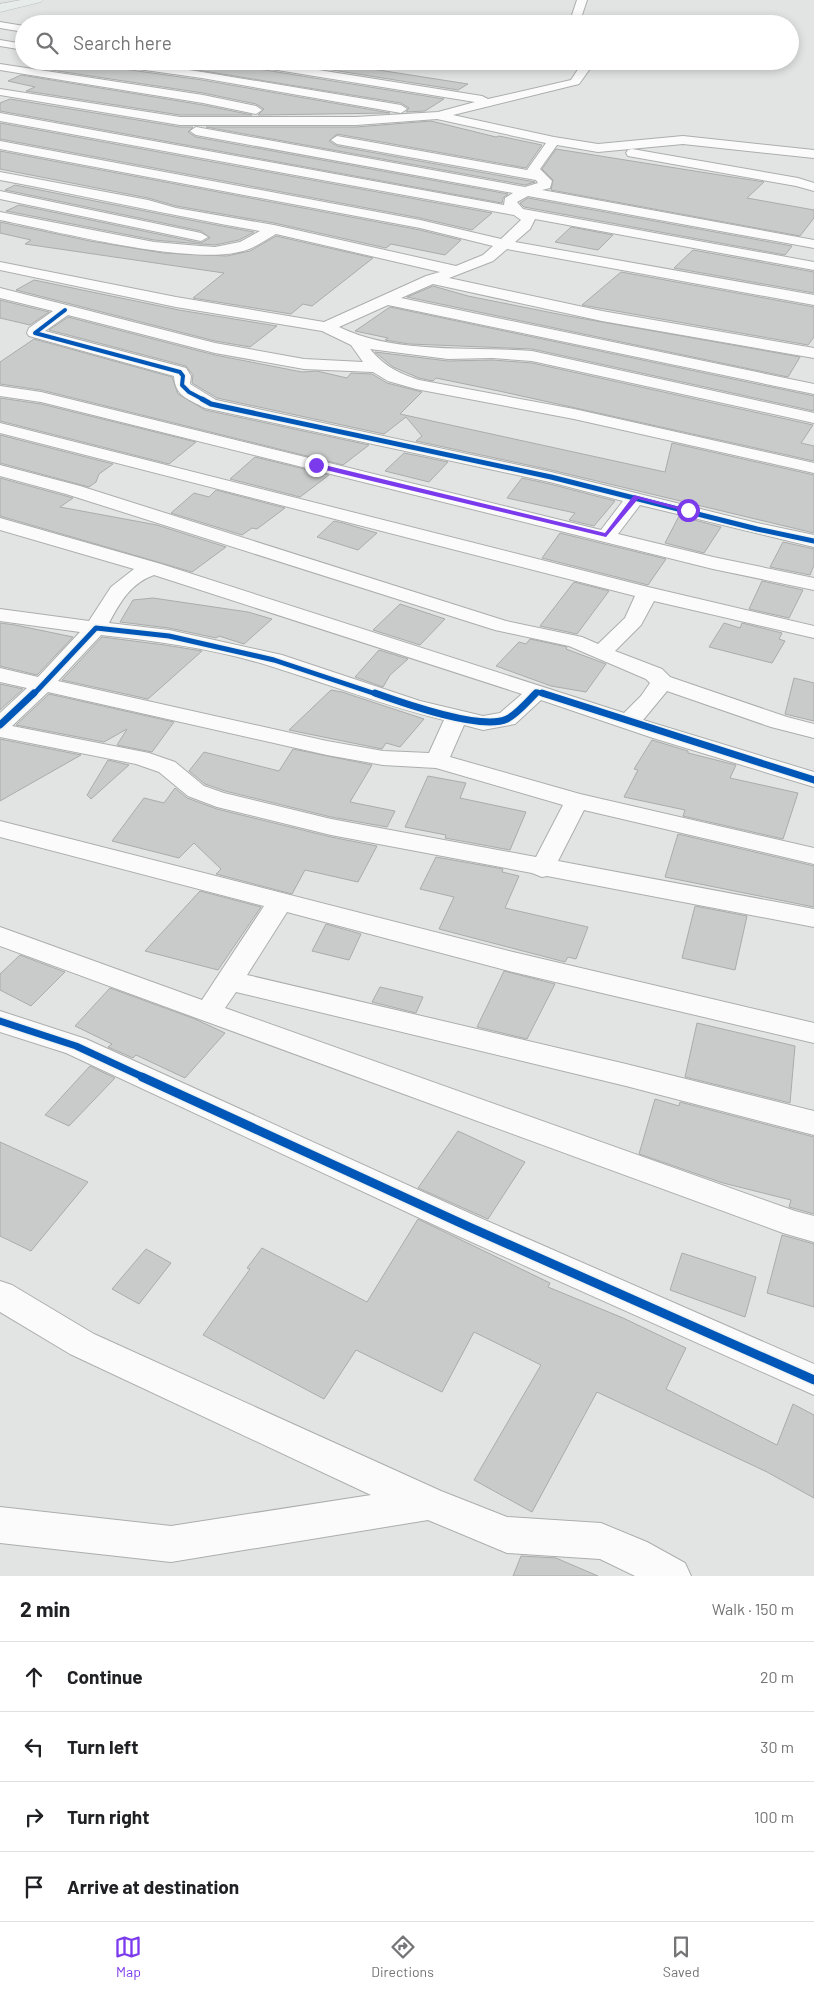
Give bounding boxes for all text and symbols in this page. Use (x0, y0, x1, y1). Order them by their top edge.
search box (15, 15, 799, 70)
icon: search (33, 29, 61, 57)
text: Search here (73, 31, 172, 54)
route end (305, 454, 328, 477)
route start (677, 499, 700, 522)
text: 2 min (20, 1596, 70, 1621)
text: Walk · 150 m (712, 1599, 794, 1618)
icon: ahead (20, 1663, 48, 1691)
text: Continue (67, 1665, 143, 1688)
text: 20 m (760, 1667, 794, 1686)
icon: left (20, 1733, 48, 1761)
text: Turn left (67, 1735, 138, 1758)
text: 30 m (760, 1737, 794, 1756)
icon: right (20, 1803, 48, 1831)
text: Turn right (67, 1805, 149, 1828)
text: 100 m (754, 1807, 794, 1826)
icon: arrive (20, 1873, 48, 1901)
text: Arrive at destination (67, 1875, 239, 1898)
tab: Map (114, 1933, 142, 1980)
tab: Directions (371, 1933, 434, 1980)
tab: Saved (663, 1933, 700, 1980)

